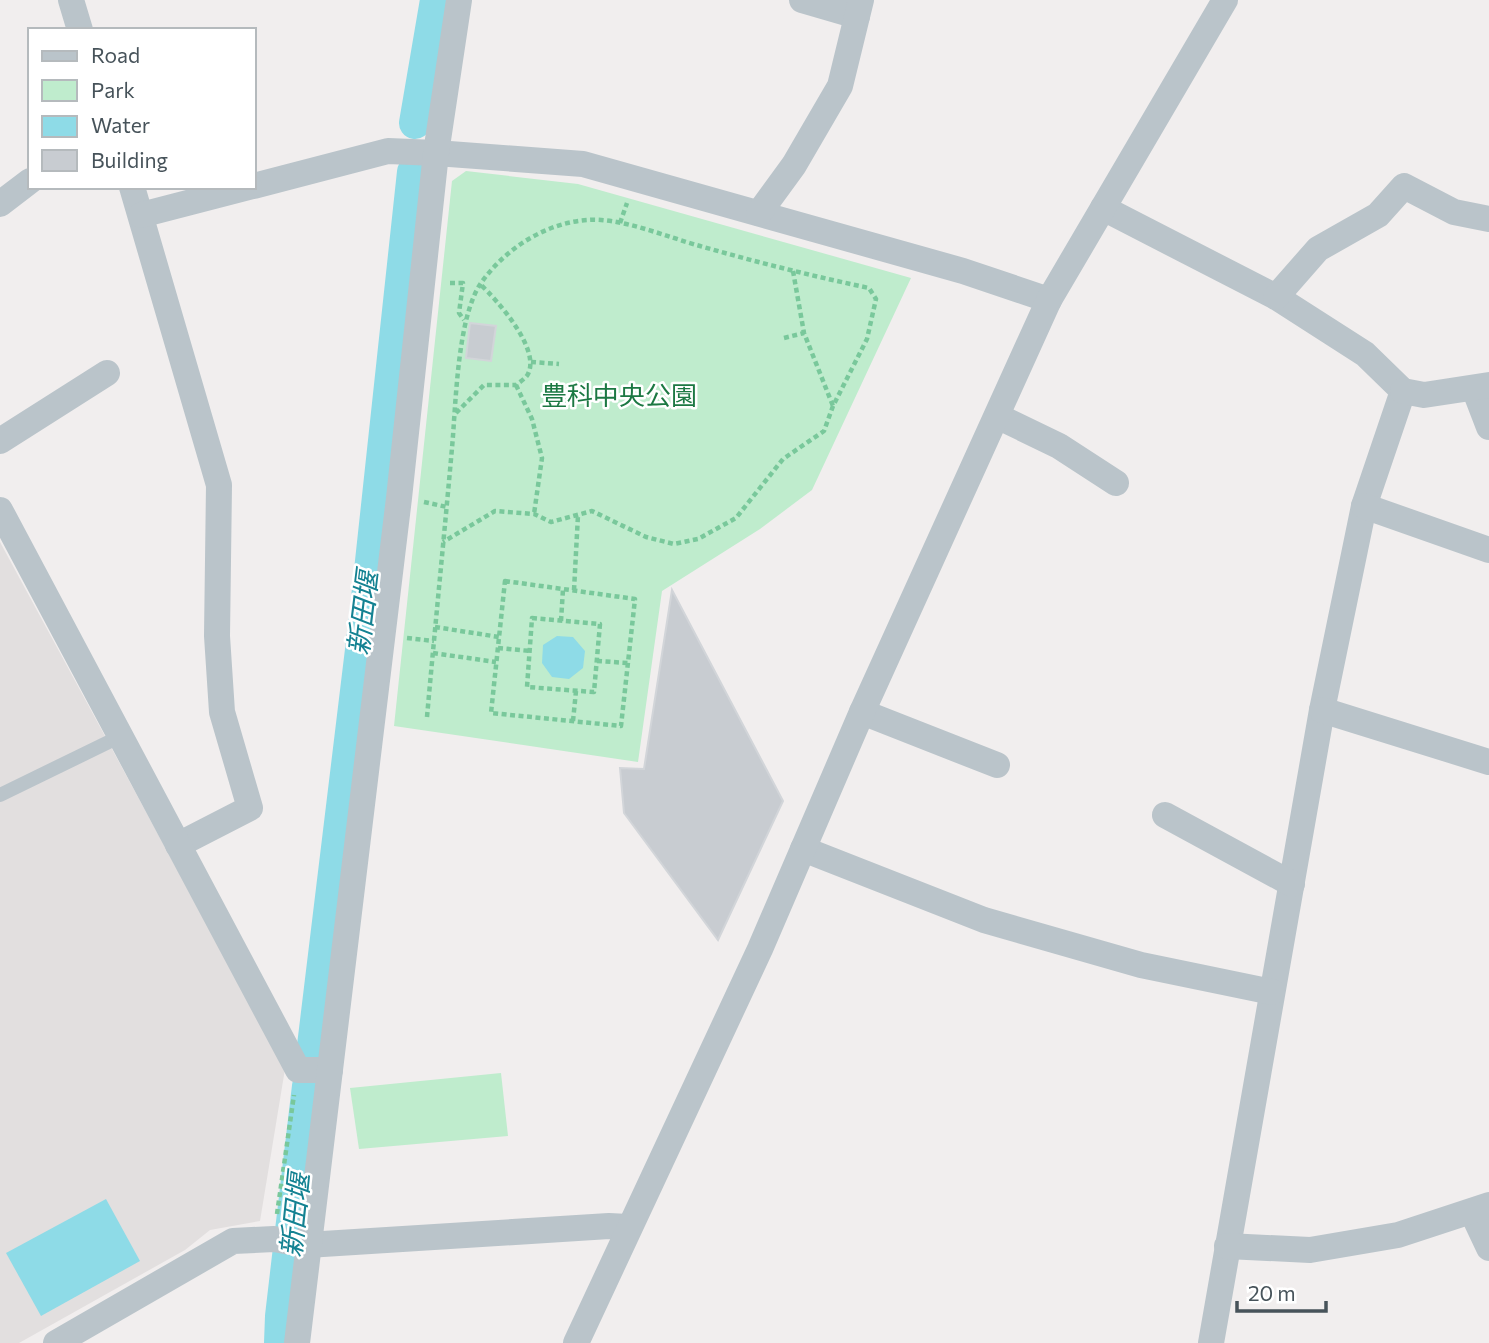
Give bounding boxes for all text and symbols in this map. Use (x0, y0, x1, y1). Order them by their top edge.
legend (28, 28, 256, 189)
text: Road (91, 42, 140, 67)
text: Park (91, 77, 135, 102)
text: Water (91, 112, 150, 137)
text: Building (91, 147, 168, 172)
park label: 豊科中央公園 (541, 379, 697, 410)
water label: 新田堰 (340, 564, 385, 657)
water label: 新田堰 (273, 1166, 316, 1259)
scale bar (1237, 1270, 1326, 1314)
text: 20 m (1248, 1280, 1296, 1305)

